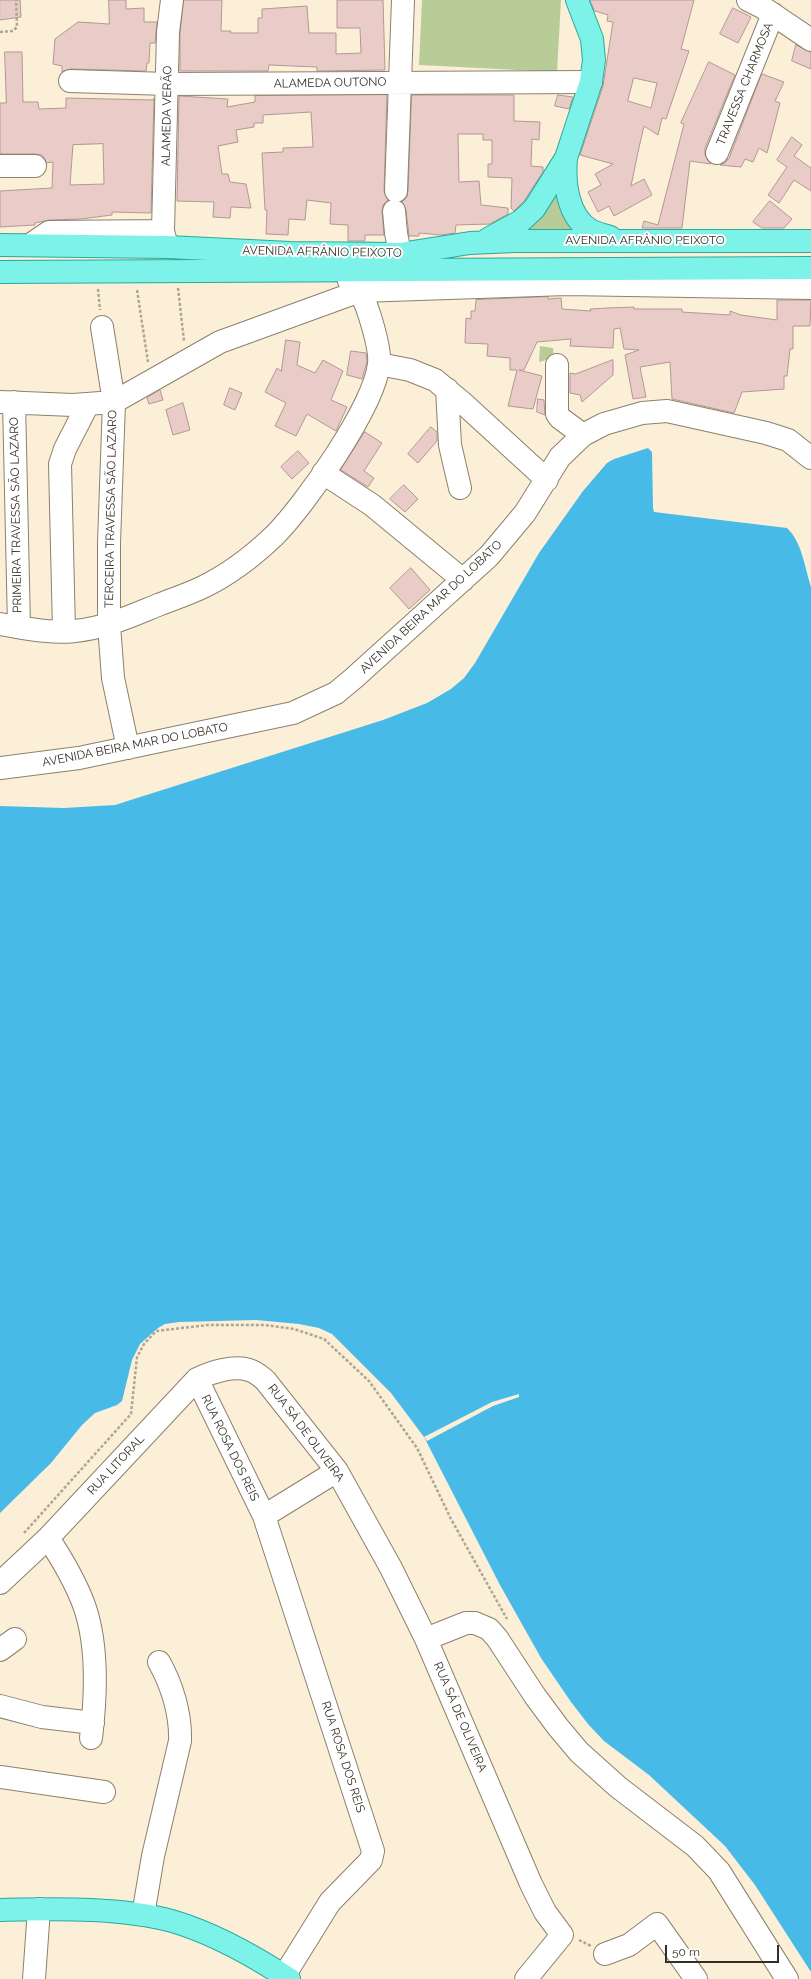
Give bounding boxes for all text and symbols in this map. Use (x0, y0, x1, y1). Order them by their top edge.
street label: TRAVESSA CHARMOSA (714, 20, 776, 148)
street label: ALAMEDA VERÃO (159, 66, 175, 166)
street label: ALAMEDA OUTONO (273, 75, 387, 91)
street label: AVENIDA AFRÂNIO PEIXOTO (565, 233, 725, 247)
street label: AVENIDA AFRÂNIO PEIXOTO (242, 243, 402, 261)
street label: TERCEIRA TRAVESSA SÃO LAZARO (102, 410, 120, 608)
street label: PRIMEIRA TRAVESSA SÃO LAZARO (7, 417, 25, 613)
street label: AVENIDA BEIRA MAR DO LOBATO (357, 537, 505, 677)
street label: AVENIDA BEIRA MAR DO LOBATO (41, 720, 229, 770)
street label: RUA SÁ DE OLIVEIRA (265, 1381, 347, 1485)
street label: RUA ROSA DOS REIS (198, 1393, 262, 1503)
street label: RUA LITORAL (85, 1432, 147, 1498)
street label: RUA SÁ DE OLIVEIRA (430, 1660, 490, 1774)
street label: RUA ROSA DOS REIS (318, 1700, 368, 1814)
scale bar (667, 1937, 781, 1963)
text: 50 m (672, 1945, 700, 1959)

